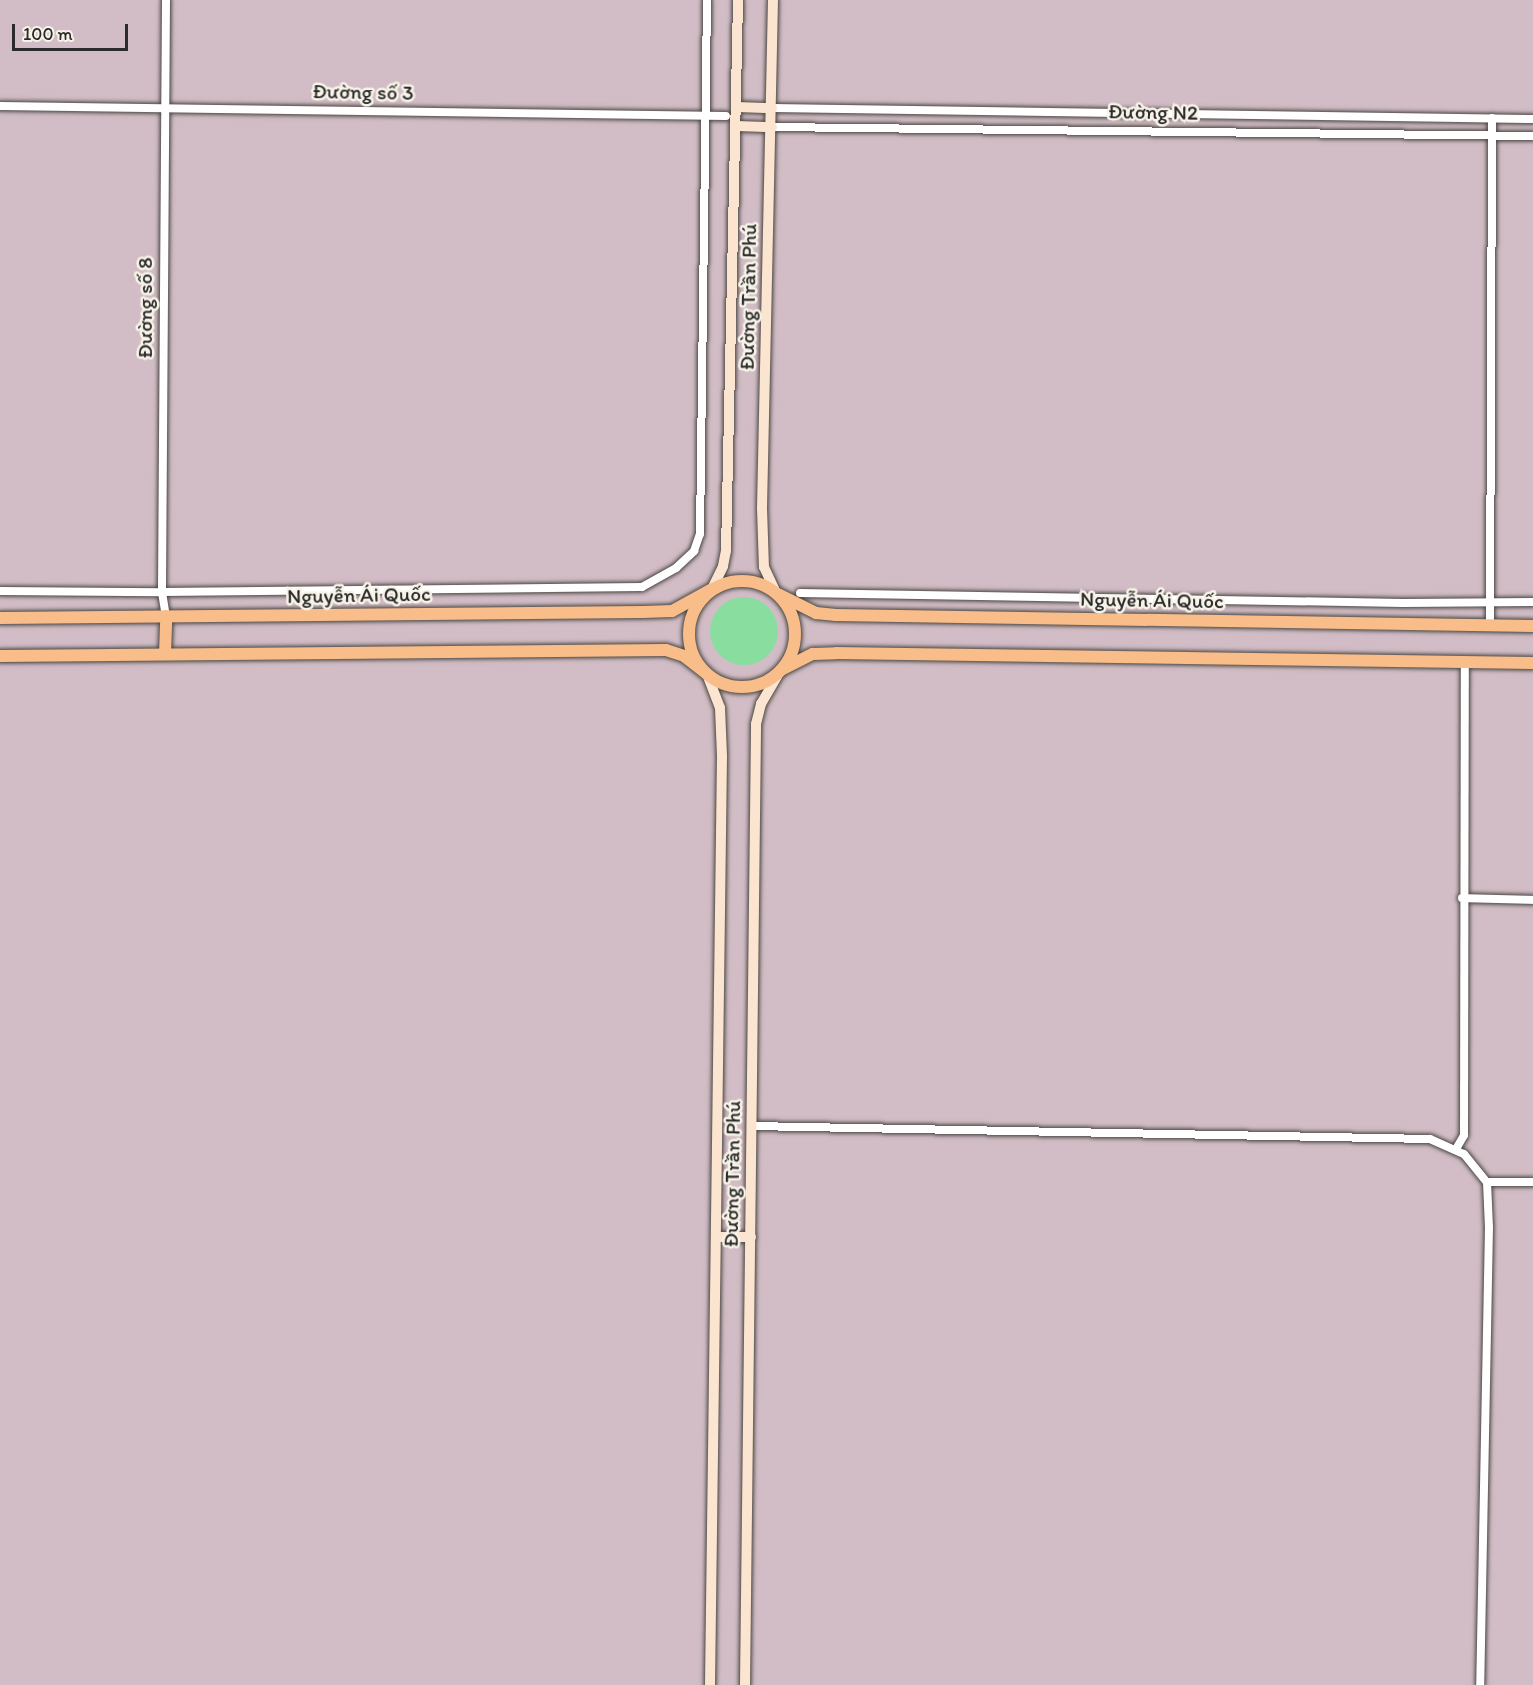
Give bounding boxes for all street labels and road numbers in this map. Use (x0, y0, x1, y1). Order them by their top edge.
street label: Đường số 3 (312, 79, 414, 105)
street label: Đường N2 (1108, 99, 1198, 125)
street label: Đường Trần Phú (734, 224, 762, 370)
street label: Đường số 8 (132, 257, 158, 359)
street label: Nguyễn Ái Quốc (287, 581, 431, 609)
street label: Nguyễn Ái Quốc (1080, 586, 1224, 614)
street label: Đường Trần Phú (718, 1101, 746, 1247)

